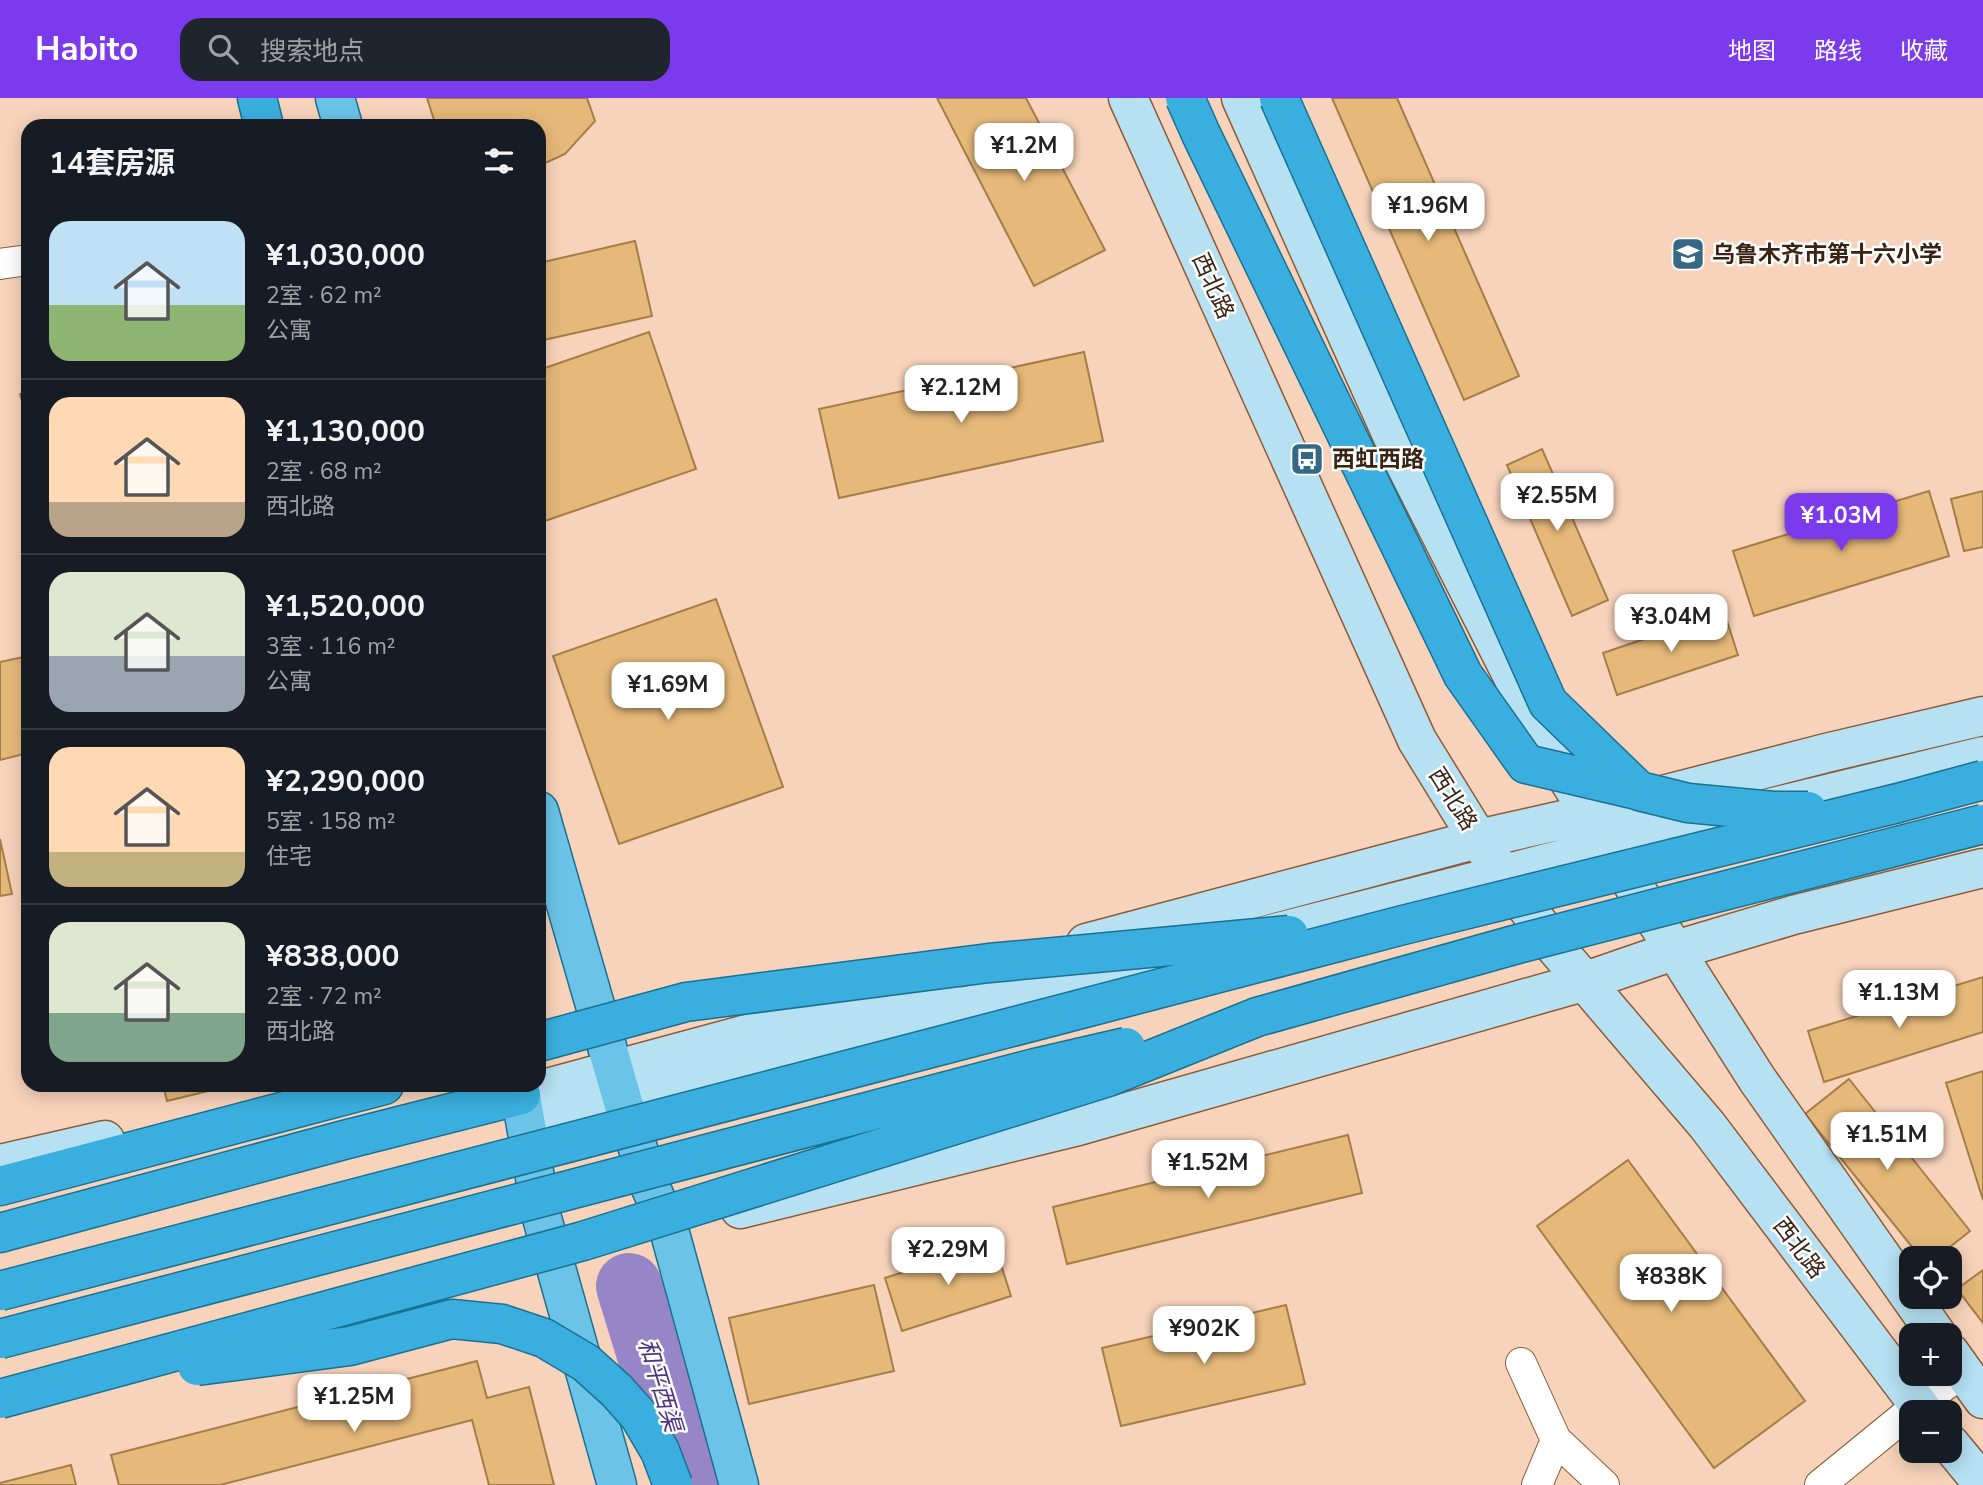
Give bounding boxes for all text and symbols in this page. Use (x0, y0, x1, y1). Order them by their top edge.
search box (180, 18, 670, 81)
text: Habito (35, 27, 138, 72)
icon: search (204, 30, 242, 68)
text: 搜索地点 (260, 34, 364, 69)
text: 地图 (1728, 35, 1776, 67)
text: 路线 (1814, 35, 1862, 67)
text: 收藏 (1900, 35, 1948, 67)
pin: ¥1.2M (975, 123, 1073, 183)
text: ¥1.2M (990, 130, 1058, 161)
icon: filters (480, 142, 518, 180)
text: 14套房源 (49, 143, 175, 184)
pin: ¥1.96M (1371, 184, 1485, 243)
text: ¥1.96M (1388, 190, 1468, 221)
text: ¥1,030,000 (266, 235, 425, 276)
school or university icon: 乌鲁木齐市第十六小学 (1669, 235, 1707, 273)
place label: 乌鲁木齐市第十六小学 (1712, 239, 1942, 270)
street label: 西北路 (1185, 248, 1241, 324)
icon: home (105, 249, 189, 333)
text: 2室 · 62 m² (266, 280, 382, 311)
text: 公寓 (266, 315, 312, 346)
pin: ¥2.12M (904, 366, 1018, 425)
text: ¥2.12M (921, 372, 1001, 403)
text: ¥1,130,000 (266, 411, 425, 452)
icon: home (105, 425, 189, 509)
bus stop icon: 西虹西路 (1288, 440, 1326, 478)
place label: 西虹西路 (1332, 444, 1424, 475)
text: 2室 · 68 m² (266, 456, 382, 487)
pin: ¥2.55M (1500, 474, 1614, 533)
text: ¥2.55M (1517, 480, 1597, 511)
text: 西北路 (266, 491, 335, 522)
pin: ¥1.03M (1784, 494, 1898, 553)
text: ¥1.03M (1801, 500, 1881, 531)
text: ¥1,520,000 (266, 586, 425, 627)
pin: ¥3.04M (1614, 594, 1728, 654)
icon: home (105, 600, 189, 684)
text: ¥3.04M (1631, 601, 1711, 632)
text: 3室 · 116 m² (266, 631, 396, 662)
pin: ¥1.69M (611, 662, 725, 722)
text: 公寓 (266, 666, 312, 697)
text: ¥1.69M (628, 669, 708, 700)
text: ¥2,290,000 (266, 761, 425, 802)
street label: 西北路 (1422, 762, 1484, 836)
icon: home (105, 775, 189, 859)
text: 5室 · 158 m² (266, 806, 396, 837)
text: 住宅 (266, 841, 312, 872)
text: ¥838,000 (266, 936, 399, 977)
icon: home (105, 950, 189, 1034)
pin: ¥1.13M (1842, 970, 1956, 1030)
text: ¥1.13M (1859, 977, 1939, 1008)
text: 2室 · 72 m² (266, 981, 382, 1012)
text: 西北路 (266, 1016, 335, 1047)
pin: ¥1.51M (1830, 1112, 1944, 1172)
text: ¥1.51M (1847, 1119, 1927, 1150)
pin: ¥1.52M (1151, 1140, 1265, 1200)
text: ¥1.52M (1168, 1147, 1248, 1178)
street label: 西北路 (1766, 1211, 1832, 1285)
pin: ¥2.29M (891, 1228, 1005, 1287)
text: ¥2.29M (908, 1234, 988, 1265)
map controls (1899, 1246, 1962, 1463)
button: locate (1899, 1246, 1962, 1309)
pin: ¥838K (1622, 1254, 1720, 1314)
text: ¥838K (1636, 1261, 1706, 1292)
pin: ¥902K (1155, 1306, 1253, 1366)
text: ¥902K (1169, 1313, 1239, 1344)
button: + (1899, 1323, 1962, 1386)
water label: 和平西渠 (631, 1334, 690, 1438)
pin: ¥1.25M (297, 1374, 411, 1434)
text: ¥1.25M (314, 1381, 394, 1412)
button: − (1899, 1400, 1962, 1463)

